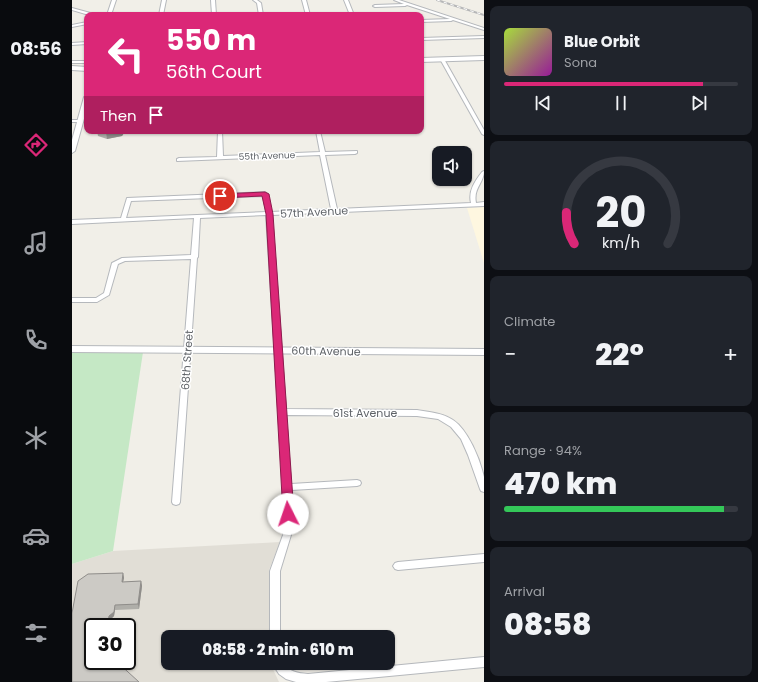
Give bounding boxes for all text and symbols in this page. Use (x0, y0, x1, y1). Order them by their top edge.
text: 550 m (166, 21, 256, 60)
icon: left (100, 28, 152, 80)
text: Blue Orbit (564, 31, 640, 52)
text: 08:56 (10, 36, 62, 61)
text: Sona (564, 53, 597, 72)
text: 56th Court (166, 59, 262, 84)
icon: previous (532, 92, 554, 114)
icon: pause (610, 92, 632, 114)
icon: next (688, 92, 710, 114)
icon: arrive (145, 104, 167, 126)
text: Then (100, 105, 137, 126)
icon: directions (22, 131, 50, 159)
map controls (432, 146, 472, 186)
button: sound (432, 146, 472, 186)
street label: 55th Avenue (239, 149, 296, 163)
pin (203, 179, 237, 213)
text: 20 (596, 183, 646, 242)
icon: arrive (209, 185, 231, 207)
street label: 57th Avenue (280, 202, 349, 222)
icon: music (22, 229, 50, 257)
text: km/h (602, 232, 640, 252)
text: Climate (504, 312, 555, 331)
icon: phone (22, 326, 50, 354)
street label: 68th Street (177, 329, 197, 391)
text: 22° (595, 333, 644, 376)
text: − (504, 339, 516, 370)
text: + (723, 339, 738, 370)
street label: 60th Avenue (291, 342, 361, 360)
street label: 61st Avenue (333, 405, 397, 421)
icon: climate (22, 424, 50, 452)
text: Range · 94% (504, 441, 582, 460)
text: 470 km (504, 462, 617, 505)
position arrow (267, 493, 309, 535)
icon: car (22, 522, 50, 550)
text: Arrival (504, 582, 545, 601)
text: 08:58 (504, 603, 592, 646)
speed limit sign: 30 (84, 618, 136, 670)
icon: filters (22, 619, 50, 647)
text: 08:58 · 2 min · 610 m (202, 639, 354, 660)

